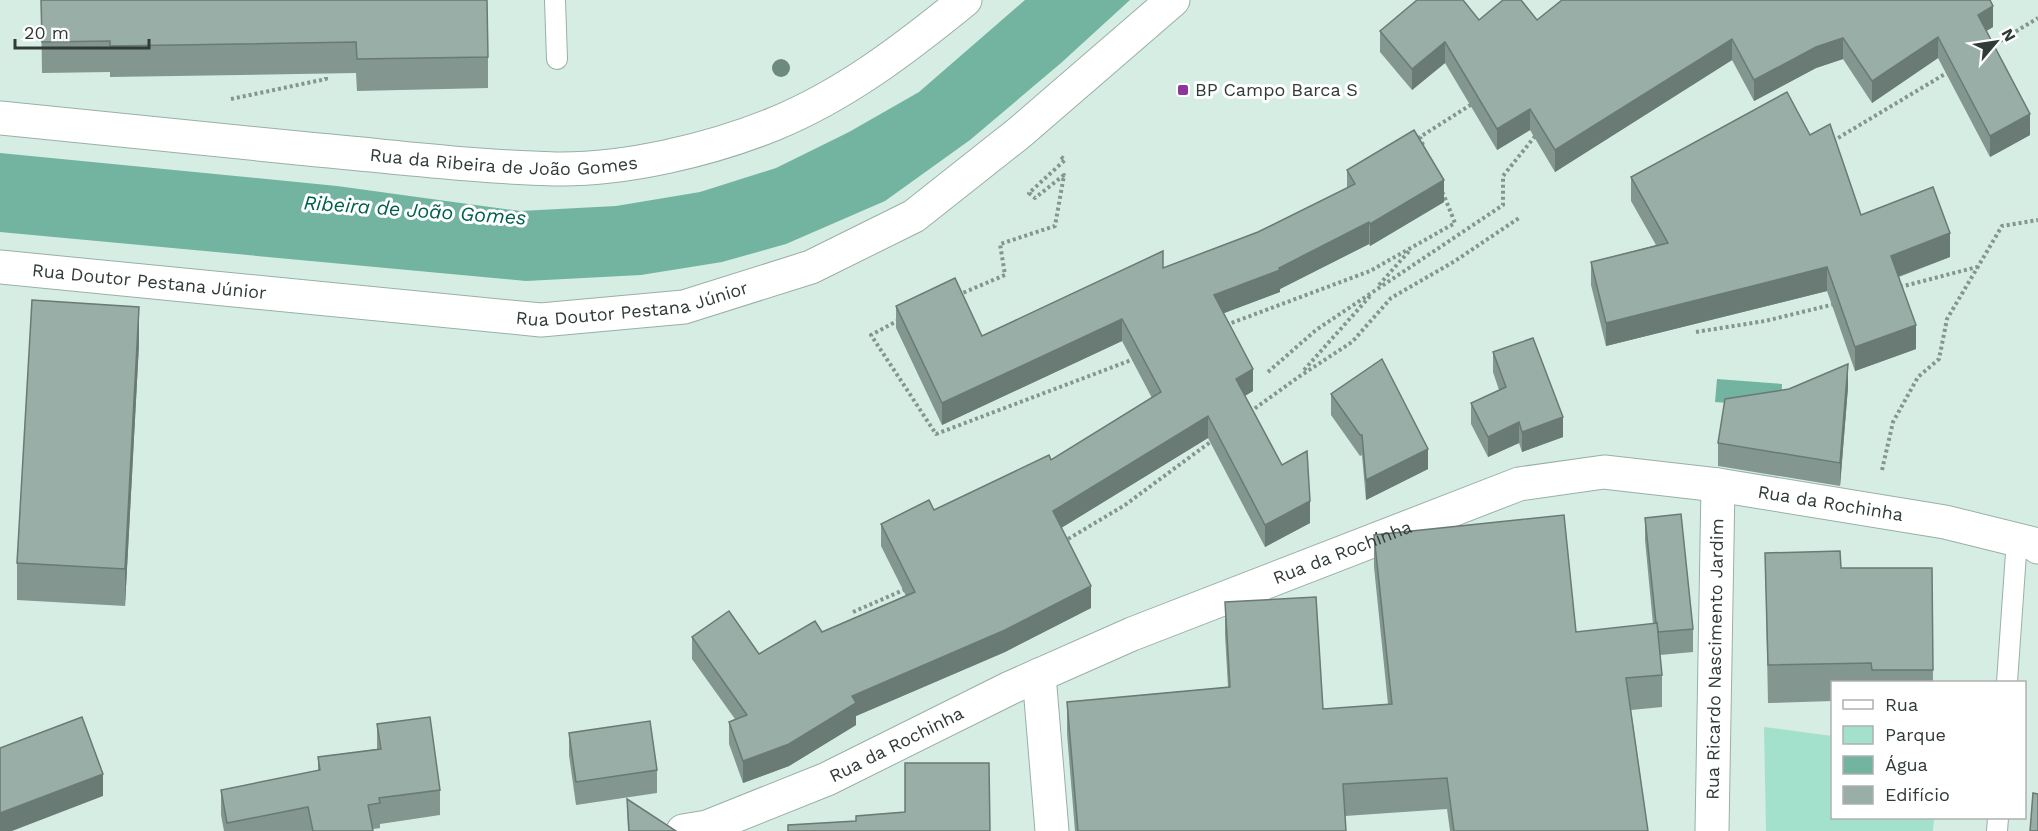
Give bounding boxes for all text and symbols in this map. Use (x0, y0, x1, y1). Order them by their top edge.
scale bar (15, 12, 148, 50)
north arrow (1966, 12, 2026, 72)
text: 20 m (24, 22, 69, 43)
text: N (1997, 25, 2020, 45)
place label: BP Campo Barca S (1195, 79, 1358, 100)
marker: BP Campo Barca S (1176, 83, 1190, 97)
street label: Rua da Ribeira de João Gomes (369, 144, 639, 179)
water label: Ribeira de João Gomes (303, 190, 527, 230)
street label: Rua Doutor Pestana Júnior (31, 259, 268, 303)
street label: Rua Doutor Pestana Júnior (515, 277, 751, 330)
street label: Rua da Rochinha (1756, 481, 1905, 525)
street label: Rua da Rochinha (1270, 516, 1415, 588)
street label: Rua Ricardo Nascimento Jardim (1702, 518, 1727, 800)
legend (1831, 681, 2026, 819)
text: Rua (1885, 694, 1918, 715)
street label: Rua da Rochinha (826, 702, 967, 786)
text: Parque (1885, 724, 1946, 745)
text: Água (1885, 754, 1928, 775)
text: Edifício (1885, 784, 1950, 805)

